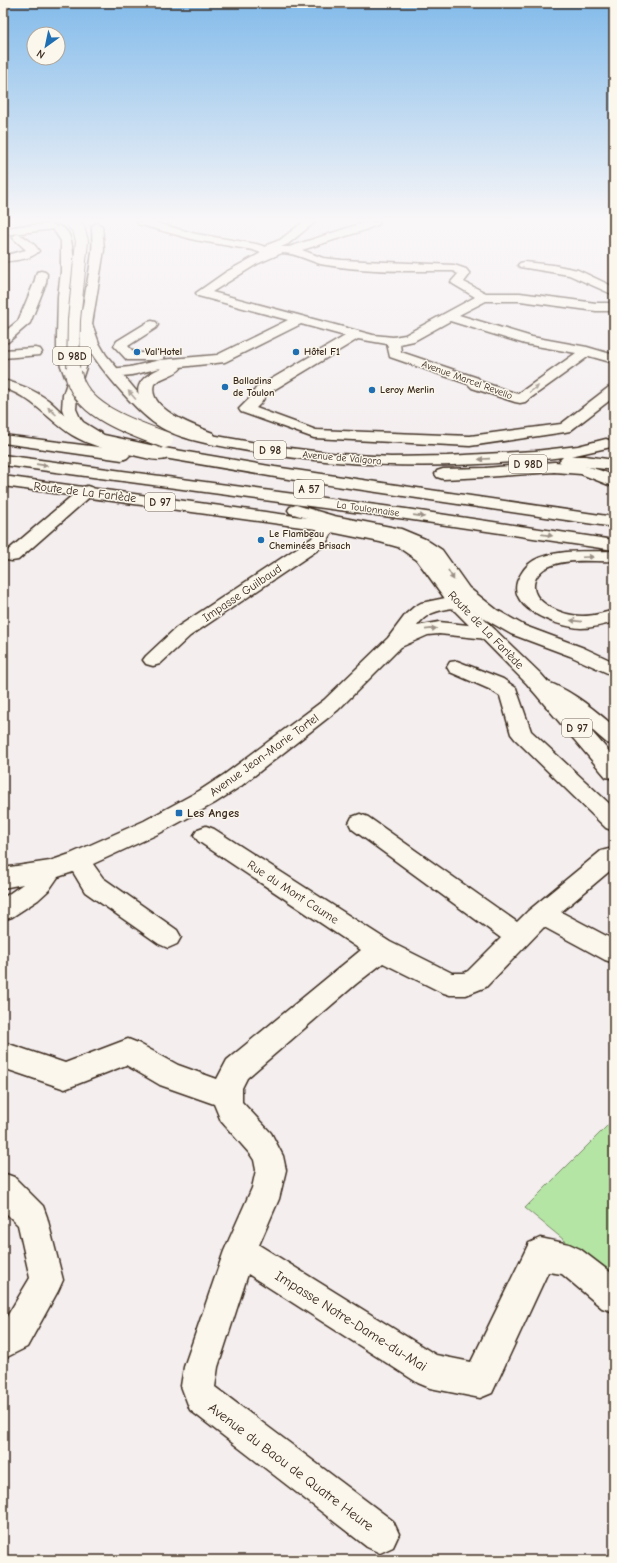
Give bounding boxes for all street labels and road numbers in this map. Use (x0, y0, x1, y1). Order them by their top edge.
road number: D 98D (53, 347, 91, 365)
street label: Avenue Marcel Revello (420, 358, 514, 402)
road number: D 98 (254, 441, 286, 459)
street label: Avenue de Valgora (302, 449, 382, 467)
road number: D 98D (509, 455, 547, 473)
street label: Route de La Farlède (33, 479, 137, 505)
road number: A 57 (294, 480, 324, 498)
road number: D 97 (145, 493, 175, 511)
street label: La Toulonnaise (336, 499, 400, 519)
street label: Impasse Guilbaud (200, 561, 284, 625)
street label: Route de La Farlède (445, 588, 527, 672)
street label: Avenue Jean-Marie Tortel (207, 711, 321, 799)
road number: D 97 (562, 719, 592, 737)
street label: Rue du Mont Caume (245, 857, 341, 927)
street label: Impasse Notre-Dame-du-Mai (272, 1267, 430, 1375)
street label: Avenue du Baou de Quatre Heure (205, 1399, 377, 1535)

